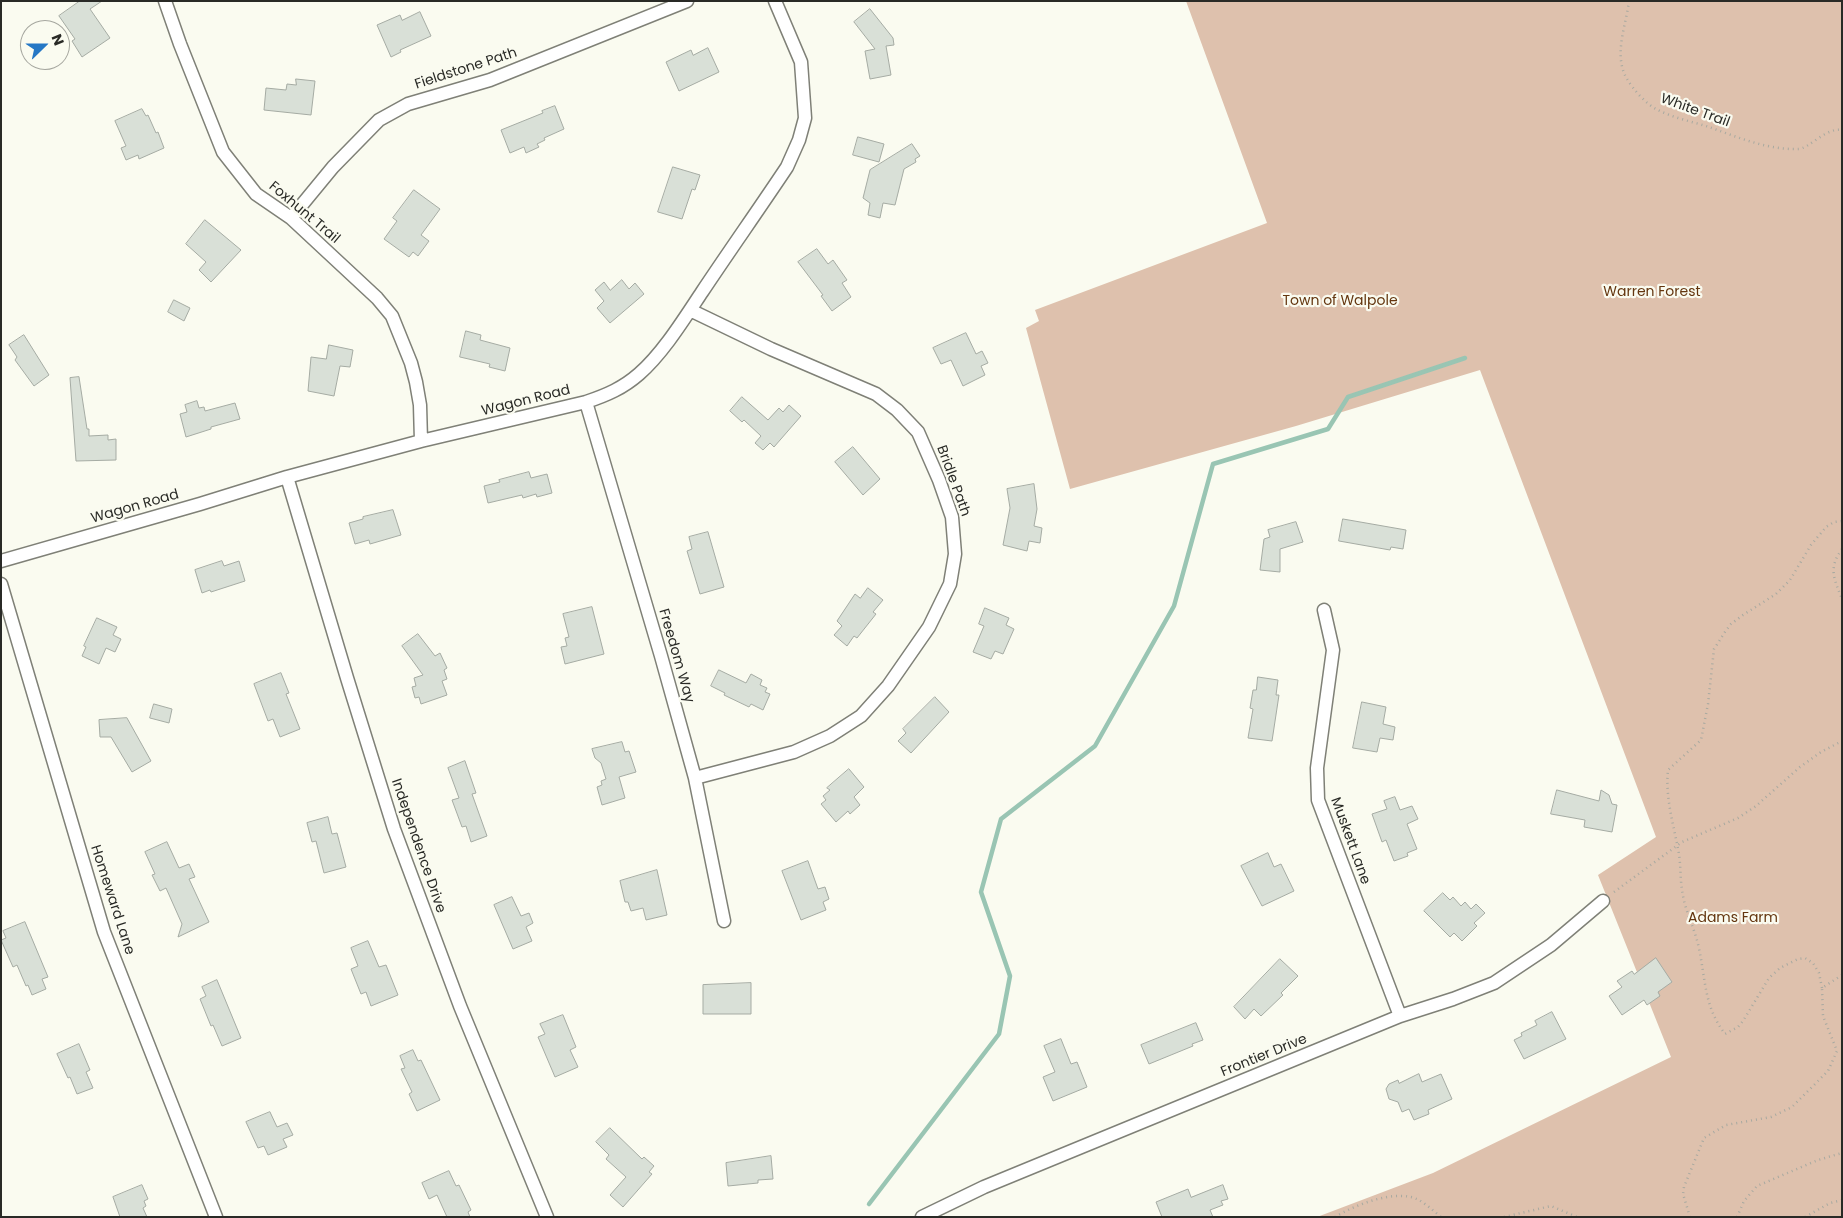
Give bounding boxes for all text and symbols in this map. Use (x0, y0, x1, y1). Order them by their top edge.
north arrow (20, 20, 70, 70)
text: N (47, 31, 69, 48)
street label: Fieldstone Path (413, 45, 519, 93)
street label: White Trail (1658, 91, 1732, 131)
street label: Foxhunt Trail (265, 178, 343, 248)
park label: Warren Forest (1603, 284, 1701, 300)
park label: Town of Walpole (1282, 293, 1398, 309)
street label: Wagon Road (480, 382, 572, 420)
street label: Bridle Path (932, 443, 974, 519)
street label: Wagon Road (89, 486, 181, 528)
street label: Freedom Way (655, 607, 697, 705)
street label: Independence Drive (387, 777, 449, 915)
street label: Muskett Lane (1326, 795, 1374, 887)
street label: Homeward Lane (86, 843, 138, 957)
park label: Adams Farm (1688, 910, 1778, 926)
street label: Frontier Drive (1218, 1031, 1310, 1081)

